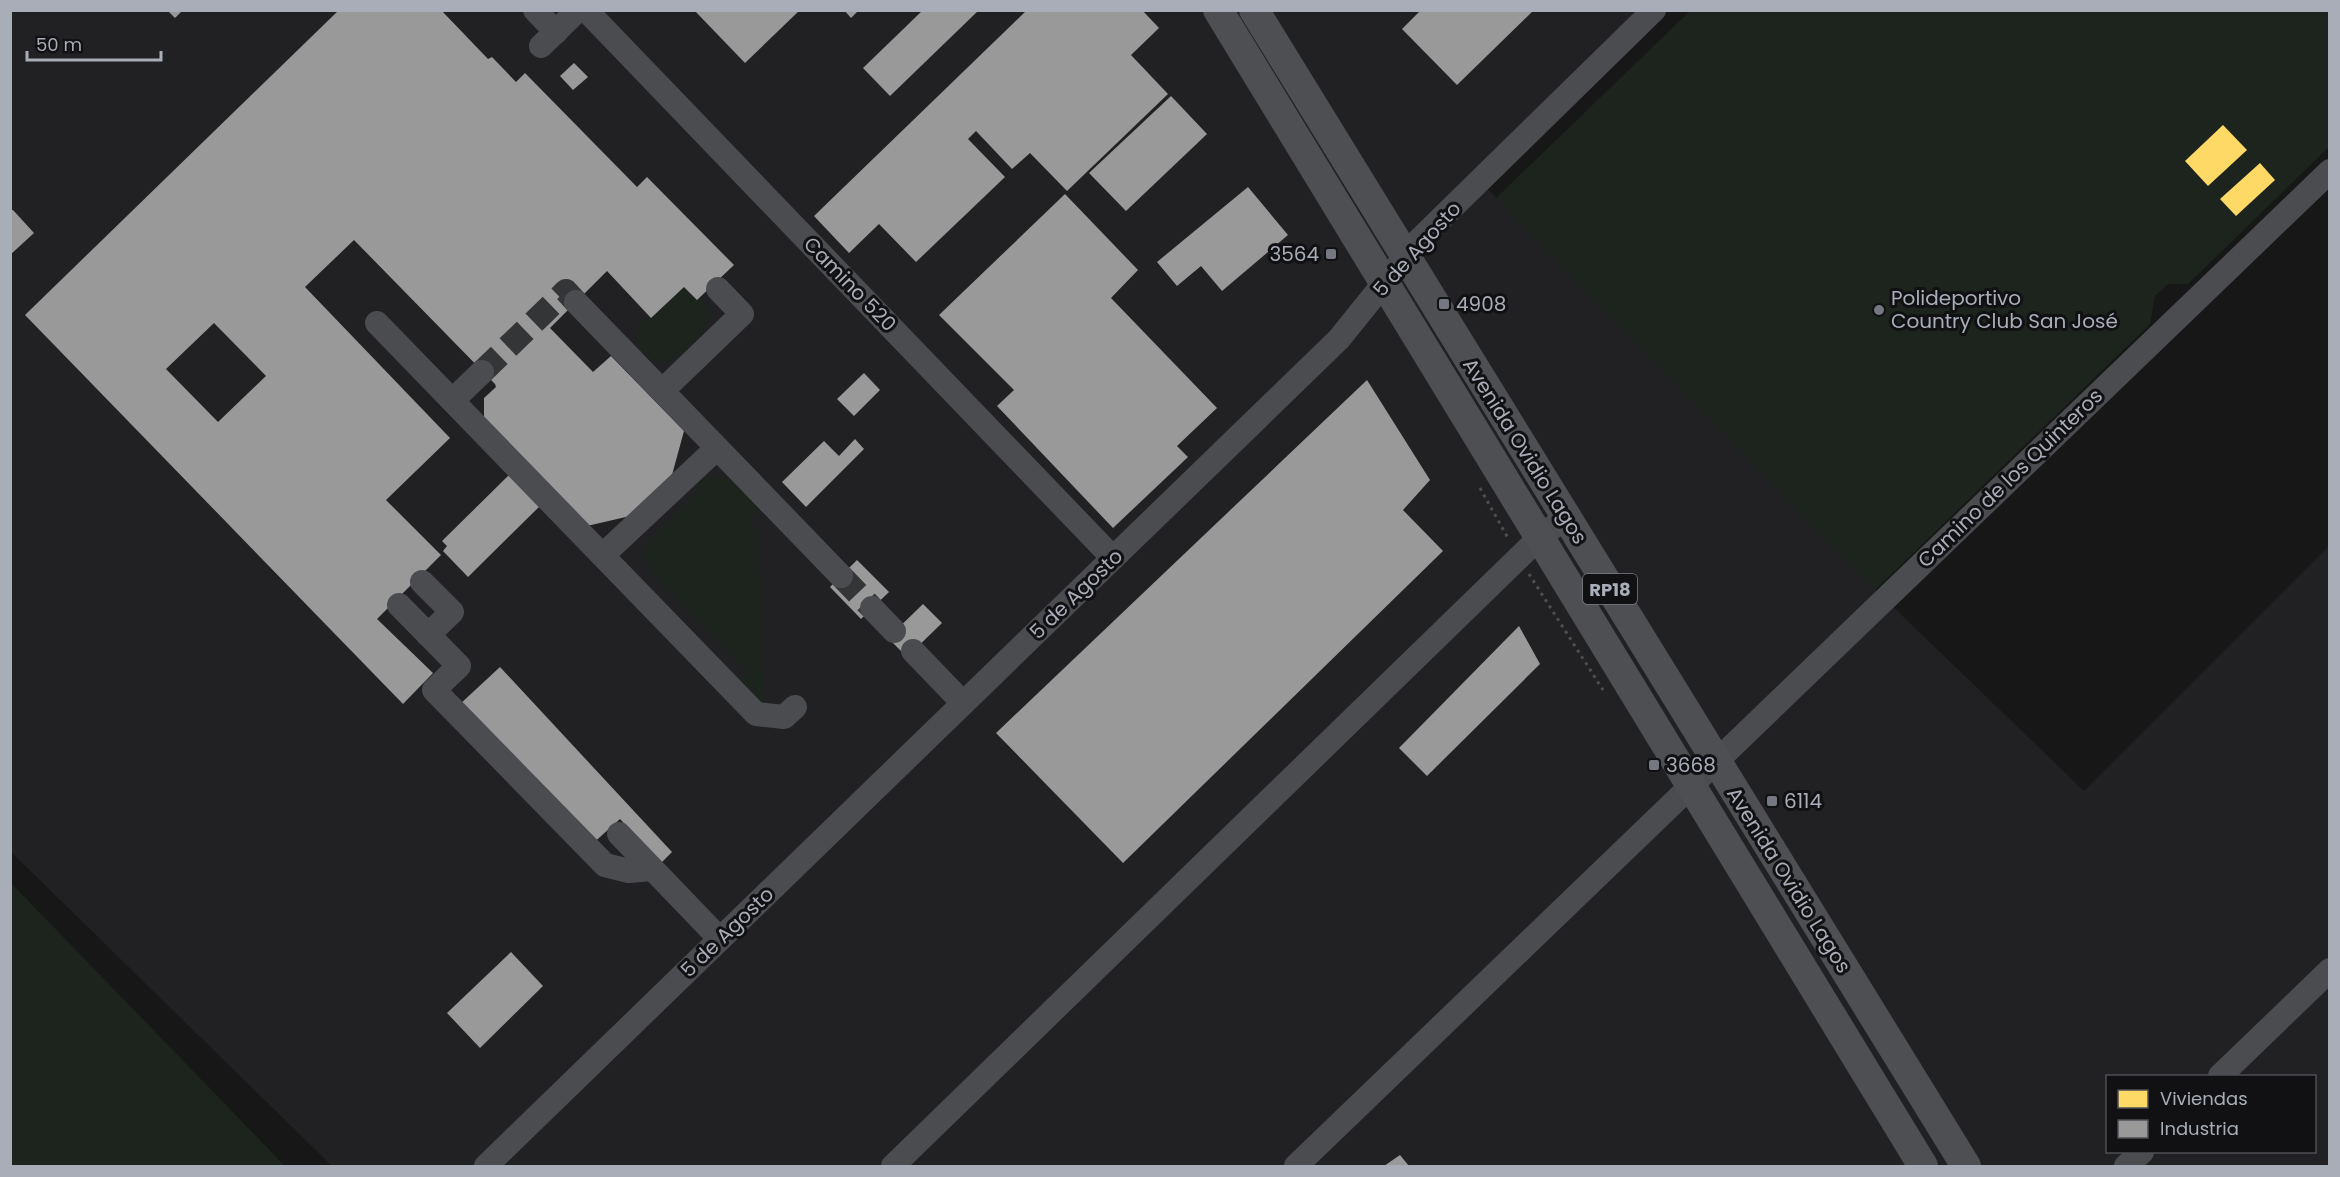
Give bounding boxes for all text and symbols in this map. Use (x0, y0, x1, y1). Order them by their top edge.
scale bar (27, 24, 160, 62)
text: 50 m (36, 32, 82, 57)
street label: 5 de Agosto (1367, 195, 1467, 303)
street label: Camino 520 (798, 230, 902, 338)
place label: 3564 (1269, 240, 1319, 268)
marker: 3564 (1324, 247, 1338, 261)
place label: Polideportivo Country Club San José (1891, 284, 2118, 335)
place label: 4908 (1456, 290, 1506, 318)
marker: 4908 (1437, 297, 1451, 311)
marker: Polideportivo Country Club San José (1872, 303, 1886, 317)
street label: Avenida Ovidio Lagos (1456, 353, 1594, 549)
street label: Camino de los Quinteros (1911, 382, 2109, 574)
street label: 5 de Agosto (1023, 542, 1129, 646)
road number: RP18 (1583, 574, 1637, 604)
place label: 3668 (1666, 751, 1716, 779)
marker: 3668 (1647, 758, 1661, 772)
street label: Avenida Ovidio Lagos (1720, 782, 1858, 978)
place label: 6114 (1784, 787, 1822, 815)
marker: 6114 (1765, 794, 1779, 808)
street label: 5 de Agosto (674, 880, 780, 984)
legend (2106, 1075, 2316, 1153)
text: Viviendas (2160, 1086, 2248, 1111)
text: Industria (2160, 1116, 2239, 1141)

